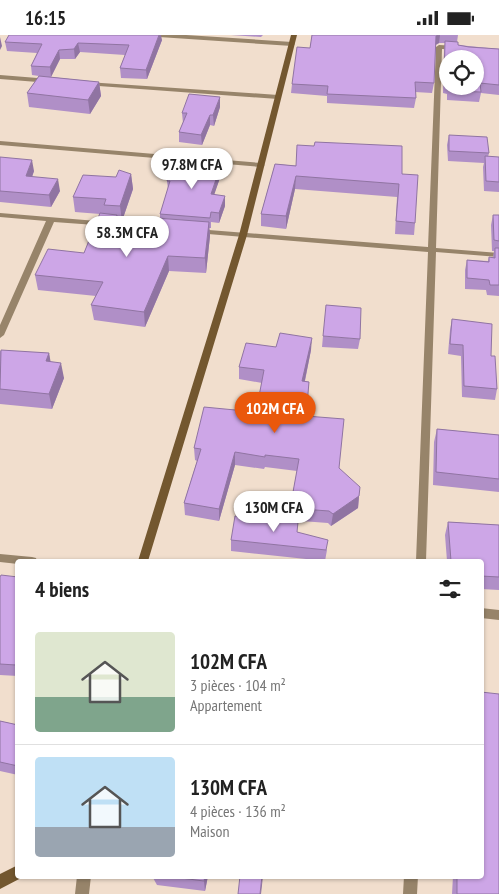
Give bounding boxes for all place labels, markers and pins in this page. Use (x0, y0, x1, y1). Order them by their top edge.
pin: 97.8M CFA (135, 147, 249, 190)
pin: 58.3M CFA (70, 215, 184, 258)
pin: 102M CFA (223, 391, 327, 434)
pin: 130M CFA (222, 491, 326, 533)

